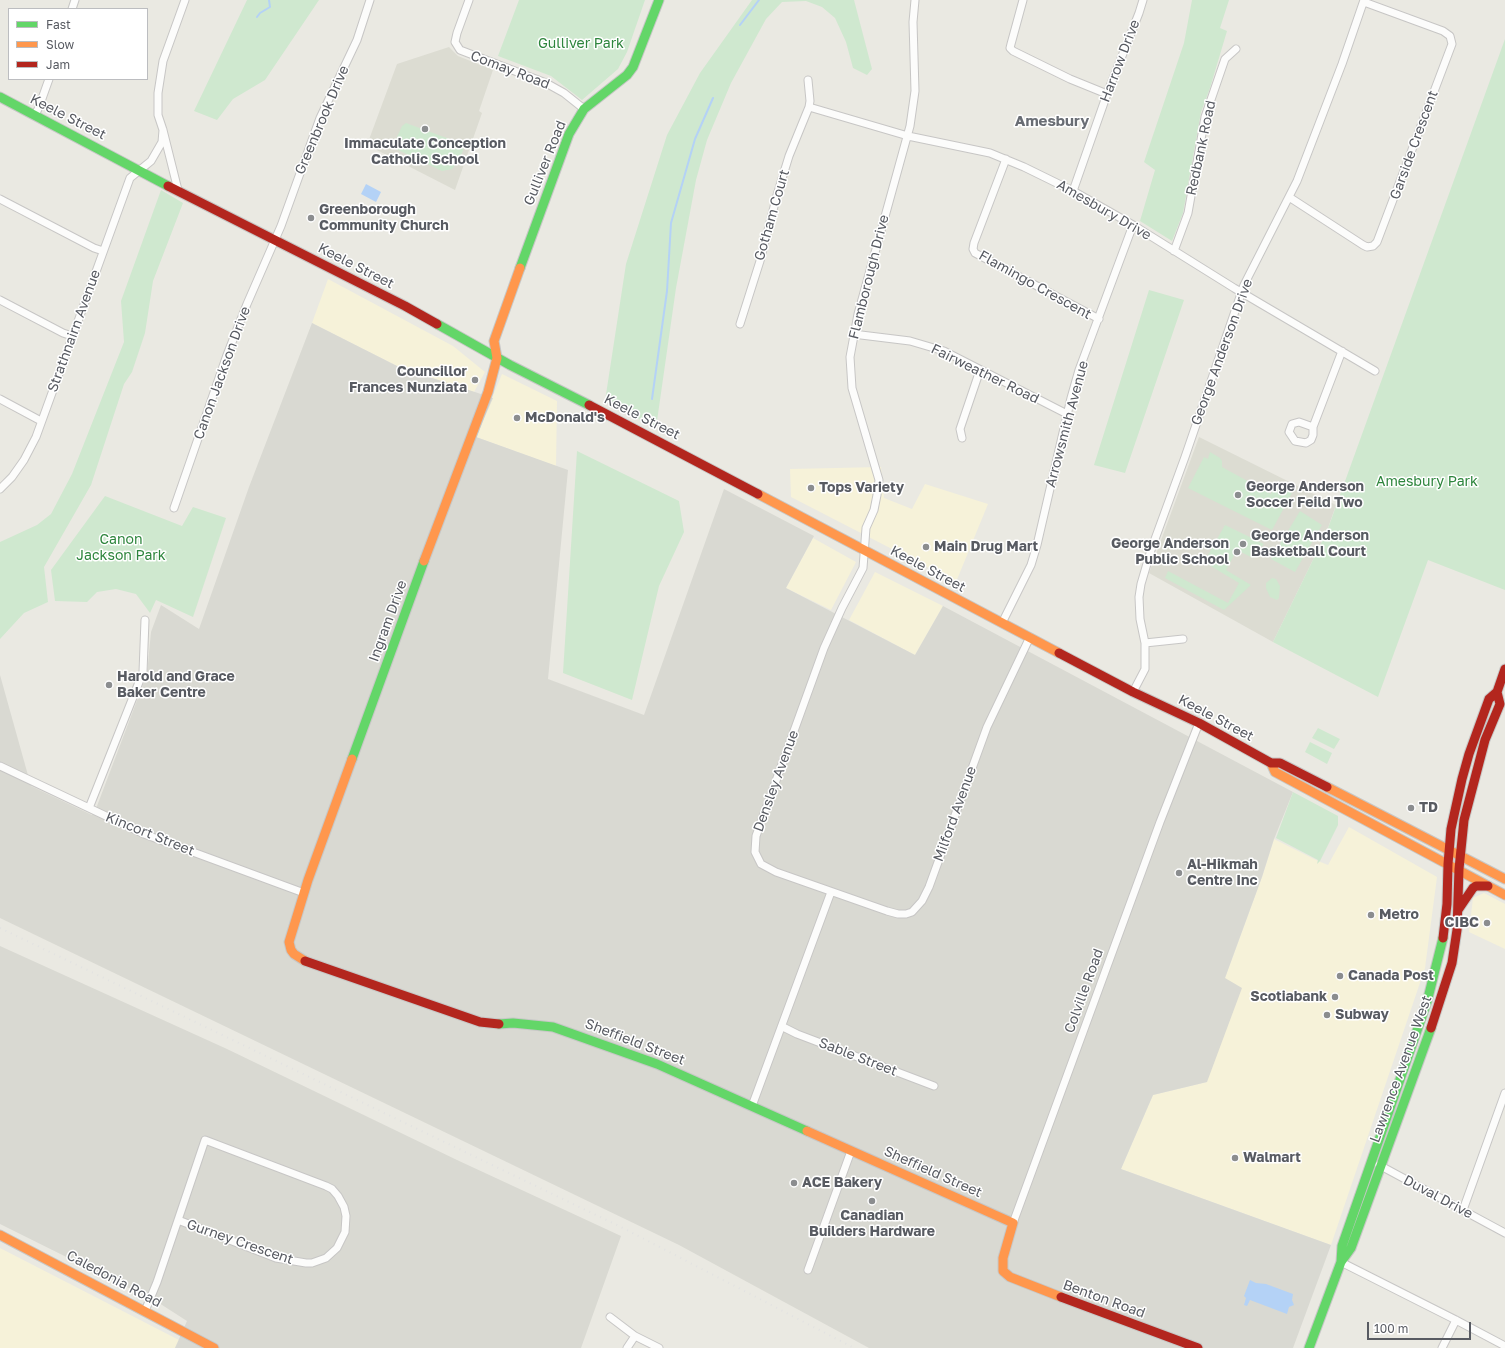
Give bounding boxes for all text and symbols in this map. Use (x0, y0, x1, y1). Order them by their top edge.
legend (8, 8, 148, 80)
text: Fast (46, 17, 71, 32)
street label: Harrow Drive (1097, 17, 1143, 105)
park label: Gulliver Park (538, 36, 624, 52)
text: Slow (46, 37, 74, 52)
street label: Comay Road (468, 47, 552, 93)
text: Jam (46, 57, 70, 72)
street label: Greenbrook Drive (291, 63, 353, 177)
street label: Garside Crescent (1386, 88, 1442, 202)
street label: Keele Street (27, 91, 109, 143)
street label: Redbank Road (1183, 99, 1219, 197)
district label: Amesbury (1015, 112, 1089, 130)
street label: Gulliver Road (520, 118, 570, 208)
marker: Immaculate Conception Catholic School (420, 124, 430, 134)
place label: Immaculate Conception Catholic School (344, 136, 506, 168)
street label: Gotham Court (751, 168, 793, 262)
street label: Amesbury Drive (1054, 176, 1154, 244)
place label: Greenborough Community Church (319, 202, 449, 234)
marker: Greenborough Community Church (306, 213, 316, 223)
street label: Flamborough Drive (845, 213, 893, 341)
street label: Keele Street (315, 240, 397, 292)
street label: Flamingo Crescent (976, 247, 1094, 323)
street label: Strathnairn Avenue (44, 268, 104, 394)
street label: George Anderson Drive (1188, 276, 1256, 428)
street label: Canon Jackson Drive (190, 304, 254, 442)
street label: Fairweather Road (928, 341, 1042, 407)
street label: Arrowsmith Avenue (1042, 359, 1092, 489)
place label: Councillor Frances Nunziata (349, 364, 467, 396)
marker: Councillor Frances Nunziata (470, 375, 480, 385)
street label: Keele Street (601, 391, 683, 443)
place label: McDonald's (525, 410, 605, 426)
marker: McDonald's (512, 413, 522, 423)
park label: Amesbury Park (1376, 474, 1478, 490)
place label: George Anderson Soccer Feild Two (1246, 479, 1364, 512)
place label: Tops Variety (819, 480, 904, 496)
marker: Tops Variety (806, 483, 816, 493)
marker: George Anderson Soccer Feild Two (1233, 490, 1243, 500)
place label: George Anderson Basketball Court (1251, 528, 1369, 560)
park label: Canon Jackson Park (76, 532, 166, 564)
place label: George Anderson Public School (1111, 536, 1229, 568)
place label: Main Drug Mart (934, 539, 1038, 555)
marker: George Anderson Basketball Court (1238, 539, 1248, 549)
street label: Keele Street (887, 542, 969, 596)
marker: Main Drug Mart (921, 542, 931, 552)
marker: George Anderson Public School (1232, 547, 1242, 557)
street label: Ingram Drive (365, 578, 411, 664)
place label: Harold and Grace Baker Centre (117, 669, 235, 702)
marker: Harold and Grace Baker Centre (104, 680, 114, 690)
street label: Keele Street (1175, 691, 1257, 745)
street label: Densley Avenue (750, 728, 802, 834)
street label: Milford Avenue (930, 764, 980, 864)
place label: TD (1419, 800, 1438, 816)
marker: TD (1406, 803, 1416, 813)
street label: Kincort Street (103, 809, 197, 859)
place label: Al-Hikmah Centre Inc (1187, 857, 1258, 890)
marker: Al-Hikmah Centre Inc (1174, 868, 1184, 878)
place label: Metro (1379, 907, 1419, 923)
marker: Metro (1366, 910, 1376, 920)
place label: CIBC (1445, 915, 1479, 931)
marker: CIBC (1482, 918, 1492, 928)
street label: Colville Road (1061, 947, 1107, 1035)
place label: Canada Post (1348, 968, 1434, 984)
marker: Canada Post (1335, 971, 1345, 981)
place label: Scotiabank (1250, 989, 1327, 1005)
marker: Scotiabank (1330, 992, 1340, 1002)
street label: Lawrence Avenue West (1367, 993, 1435, 1145)
place label: Subway (1335, 1007, 1389, 1023)
marker: Subway (1322, 1010, 1332, 1020)
street label: Sheffield Street (583, 1015, 687, 1069)
street label: Sable Street (816, 1034, 900, 1080)
street label: Sheffield Street (881, 1143, 985, 1201)
place label: Walmart (1243, 1150, 1301, 1166)
marker: Walmart (1230, 1153, 1240, 1163)
street label: Duval Drive (1400, 1172, 1476, 1222)
place label: ACE Bakery (802, 1175, 882, 1191)
marker: ACE Bakery (789, 1178, 799, 1188)
marker: Canadian Builders Hardware (867, 1196, 877, 1206)
place label: Canadian Builders Hardware (809, 1208, 935, 1240)
street label: Gurney Crescent (184, 1216, 296, 1268)
street label: Caledonia Road (64, 1247, 164, 1311)
street label: Benton Road (1061, 1276, 1147, 1322)
scale bar (1369, 1314, 1473, 1340)
text: 100 m (1374, 1321, 1408, 1336)

